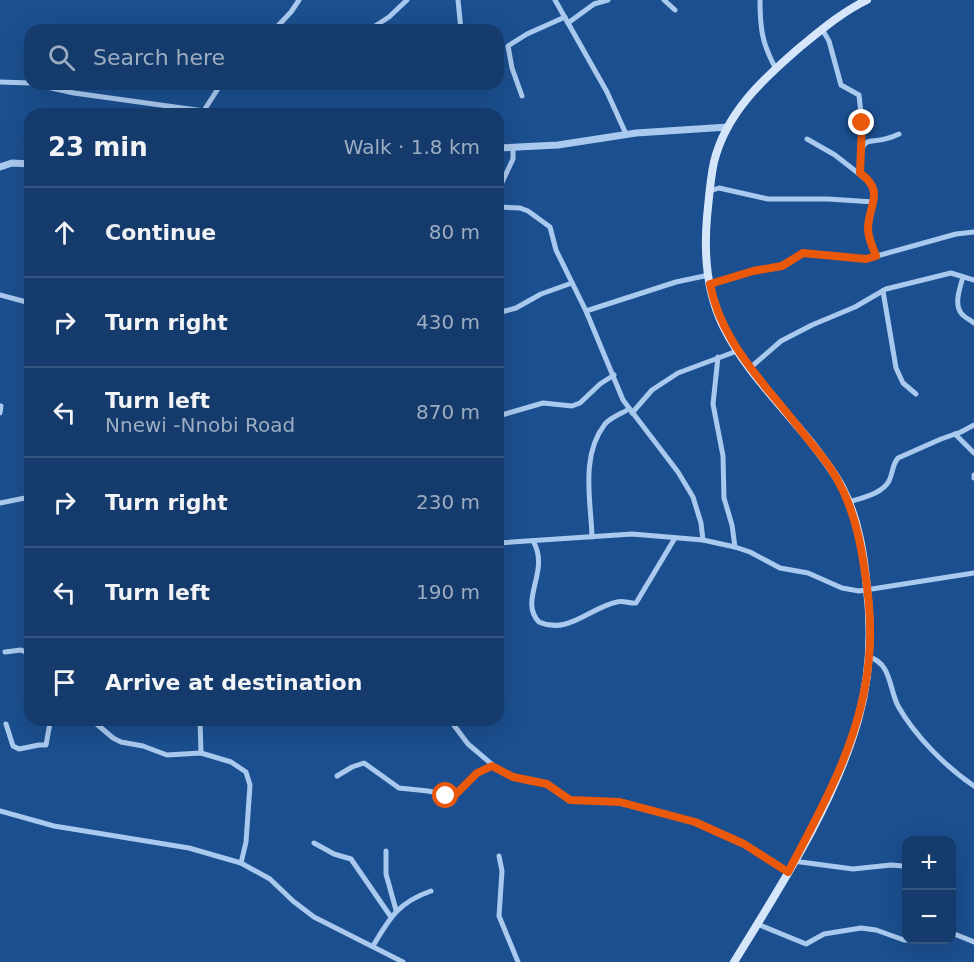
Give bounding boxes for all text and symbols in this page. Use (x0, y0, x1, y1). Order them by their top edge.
search box (24, 24, 504, 90)
icon: search (45, 41, 78, 74)
text: Search here (93, 45, 225, 70)
route end (848, 109, 874, 135)
text: 23 min (48, 132, 148, 162)
text: Walk · 1.8 km (344, 135, 480, 159)
icon: ahead (48, 216, 81, 249)
text: Continue (105, 220, 216, 245)
text: 80 m (429, 220, 480, 244)
icon: right (48, 306, 81, 339)
text: Turn right (105, 310, 228, 335)
text: 430 m (416, 310, 480, 334)
text: Turn left (105, 388, 210, 413)
icon: left (48, 396, 81, 429)
text: 870 m (416, 400, 480, 424)
text: Nnewi -Nnobi Road (105, 413, 295, 437)
icon: right (48, 486, 81, 519)
text: Turn right (105, 490, 228, 515)
text: 230 m (416, 490, 480, 514)
icon: left (48, 576, 81, 609)
text: Turn left (105, 580, 210, 605)
text: 190 m (416, 580, 480, 604)
icon: arrive (48, 666, 81, 699)
text: Arrive at destination (105, 670, 362, 695)
route start (432, 782, 458, 808)
map controls (902, 836, 956, 944)
button: + (902, 836, 956, 890)
button: − (902, 890, 956, 944)

